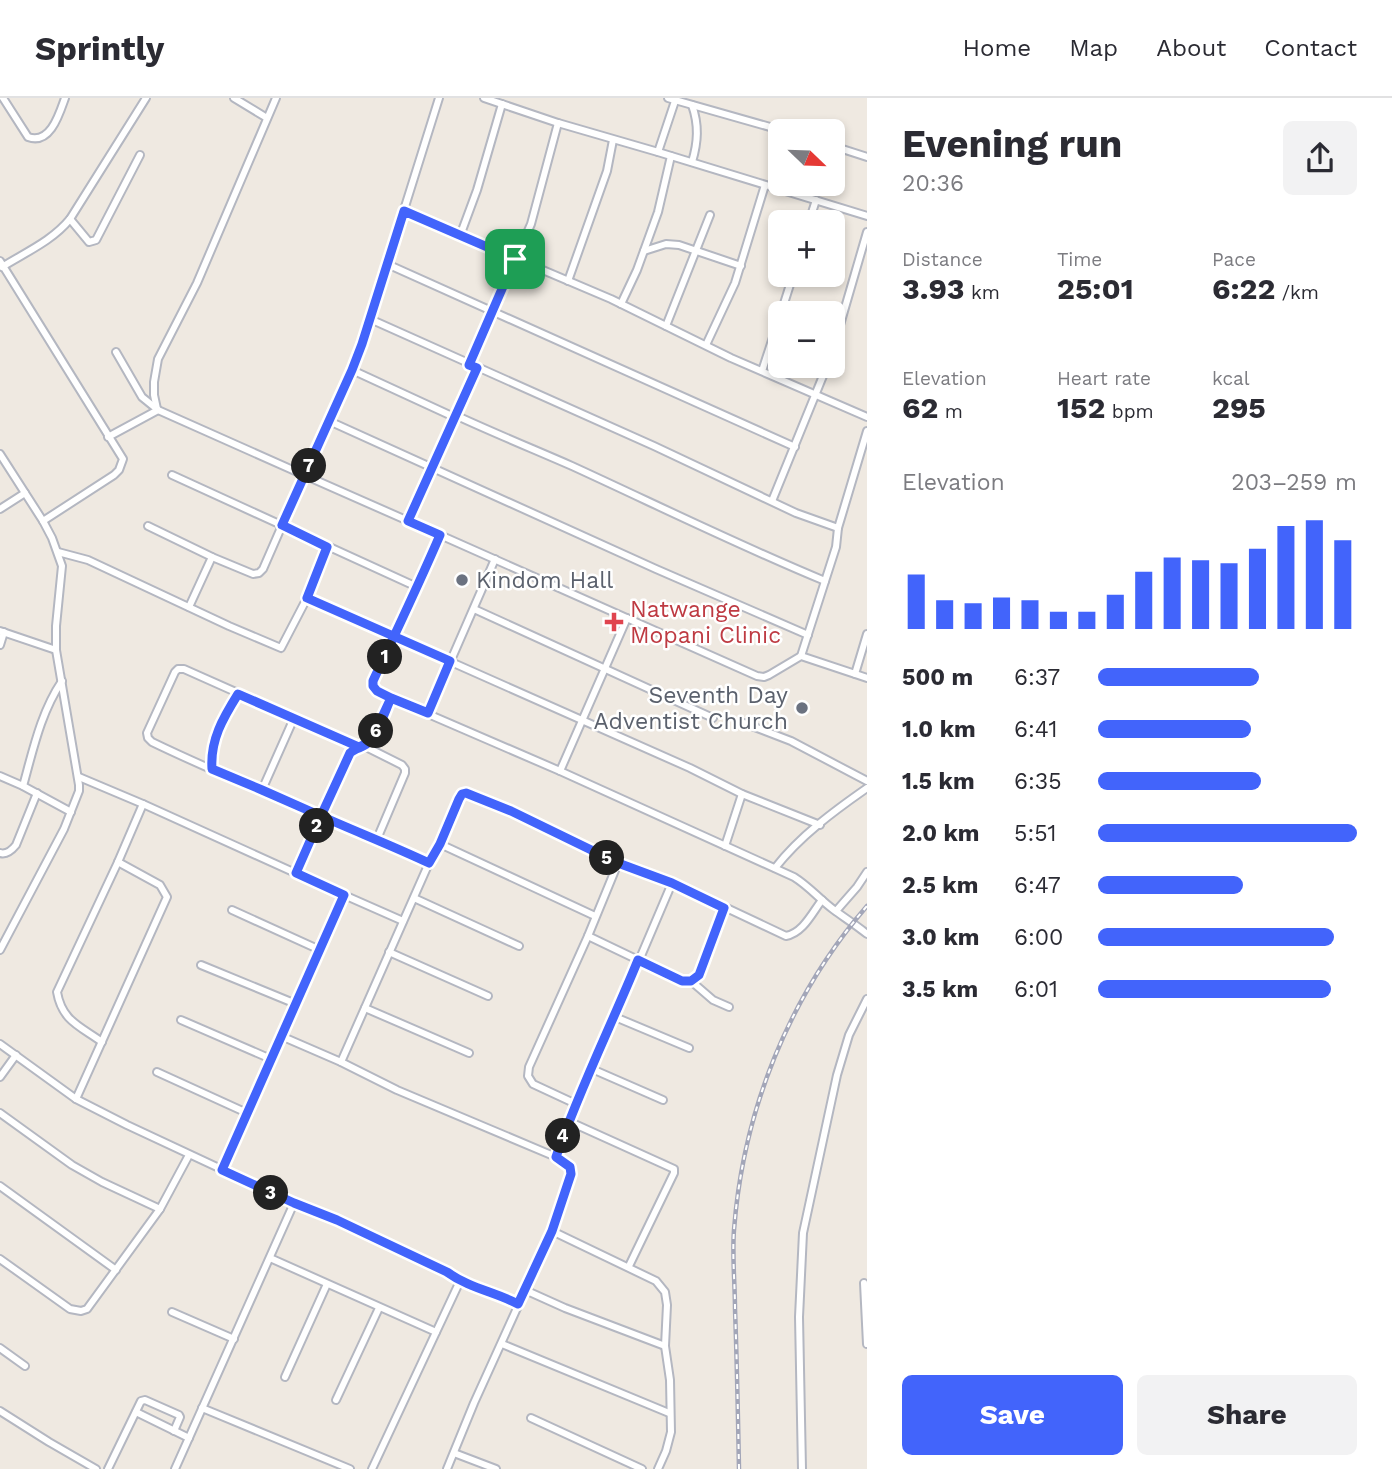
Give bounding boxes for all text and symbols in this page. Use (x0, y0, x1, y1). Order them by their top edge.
text: Sprintly (35, 29, 164, 68)
text: Home (963, 34, 1031, 62)
text: Map (1069, 34, 1118, 62)
text: About (1156, 34, 1226, 62)
text: Contact (1264, 34, 1357, 62)
north arrow (768, 119, 845, 196)
map controls (768, 119, 845, 378)
button: share (1283, 121, 1357, 195)
text: Evening run (902, 122, 1122, 166)
text: 20:36 (902, 170, 964, 197)
button: + (768, 210, 845, 287)
pin (485, 229, 545, 289)
icon: arrive (496, 240, 534, 278)
text: Distance (902, 248, 983, 271)
text: Time (1057, 248, 1102, 271)
text: Pace (1212, 248, 1256, 271)
text: 3.93 (902, 271, 965, 306)
text: 25:01 (1057, 271, 1134, 306)
text: 6:22 (1212, 271, 1275, 306)
text: km (965, 281, 1000, 304)
text: /km (1275, 281, 1319, 304)
button: − (768, 301, 845, 378)
text: Elevation (902, 367, 987, 390)
text: Heart rate (1057, 367, 1151, 390)
text: kcal (1212, 367, 1250, 390)
text: 62 (902, 390, 938, 425)
text: 152 (1057, 390, 1105, 425)
text: 295 (1212, 390, 1266, 425)
text: m (938, 400, 963, 423)
text: bpm (1105, 400, 1154, 423)
pin: 7 (292, 448, 326, 484)
text: 7 (303, 454, 314, 477)
text: Elevation (902, 469, 1005, 496)
text: 203–259 m (1231, 469, 1357, 496)
place label: Kindom Hall (476, 567, 613, 594)
marker: Kindom Hall (454, 572, 470, 588)
place label: Natwange Mopani Clinic (630, 596, 781, 649)
marker: Natwange Mopani Clinic (604, 612, 624, 632)
pin: 1 (368, 640, 402, 674)
text: 1 (380, 645, 389, 668)
text: 500 m (902, 664, 973, 691)
text: 6:37 (1014, 664, 1060, 691)
place label: Seventh Day Adventist Church (594, 682, 788, 735)
marker: Seventh Day Adventist Church (794, 700, 810, 716)
pin: 6 (358, 714, 394, 748)
text: 1.0 km (902, 716, 976, 743)
text: 6:41 (1014, 716, 1057, 743)
text: 6 (370, 719, 381, 742)
text: 1.5 km (902, 768, 975, 795)
text: 6:35 (1014, 768, 1062, 795)
pin: 2 (300, 808, 334, 844)
text: 2 (311, 814, 322, 837)
text: 2.0 km (902, 820, 980, 847)
text: 5:51 (1014, 820, 1057, 847)
pin: 5 (590, 840, 624, 876)
text: 5 (601, 846, 612, 869)
text: 2.5 km (902, 872, 978, 899)
text: 6:47 (1014, 872, 1061, 899)
text: 3.0 km (902, 924, 979, 951)
text: 6:00 (1014, 924, 1063, 951)
text: 3.5 km (902, 976, 978, 1003)
text: 6:01 (1014, 976, 1058, 1003)
pin: 4 (546, 1118, 580, 1154)
text: 4 (556, 1124, 569, 1147)
pin: 3 (254, 1176, 288, 1210)
text: 3 (265, 1181, 276, 1204)
button: Save (902, 1375, 1123, 1455)
button: Share (1137, 1375, 1357, 1455)

